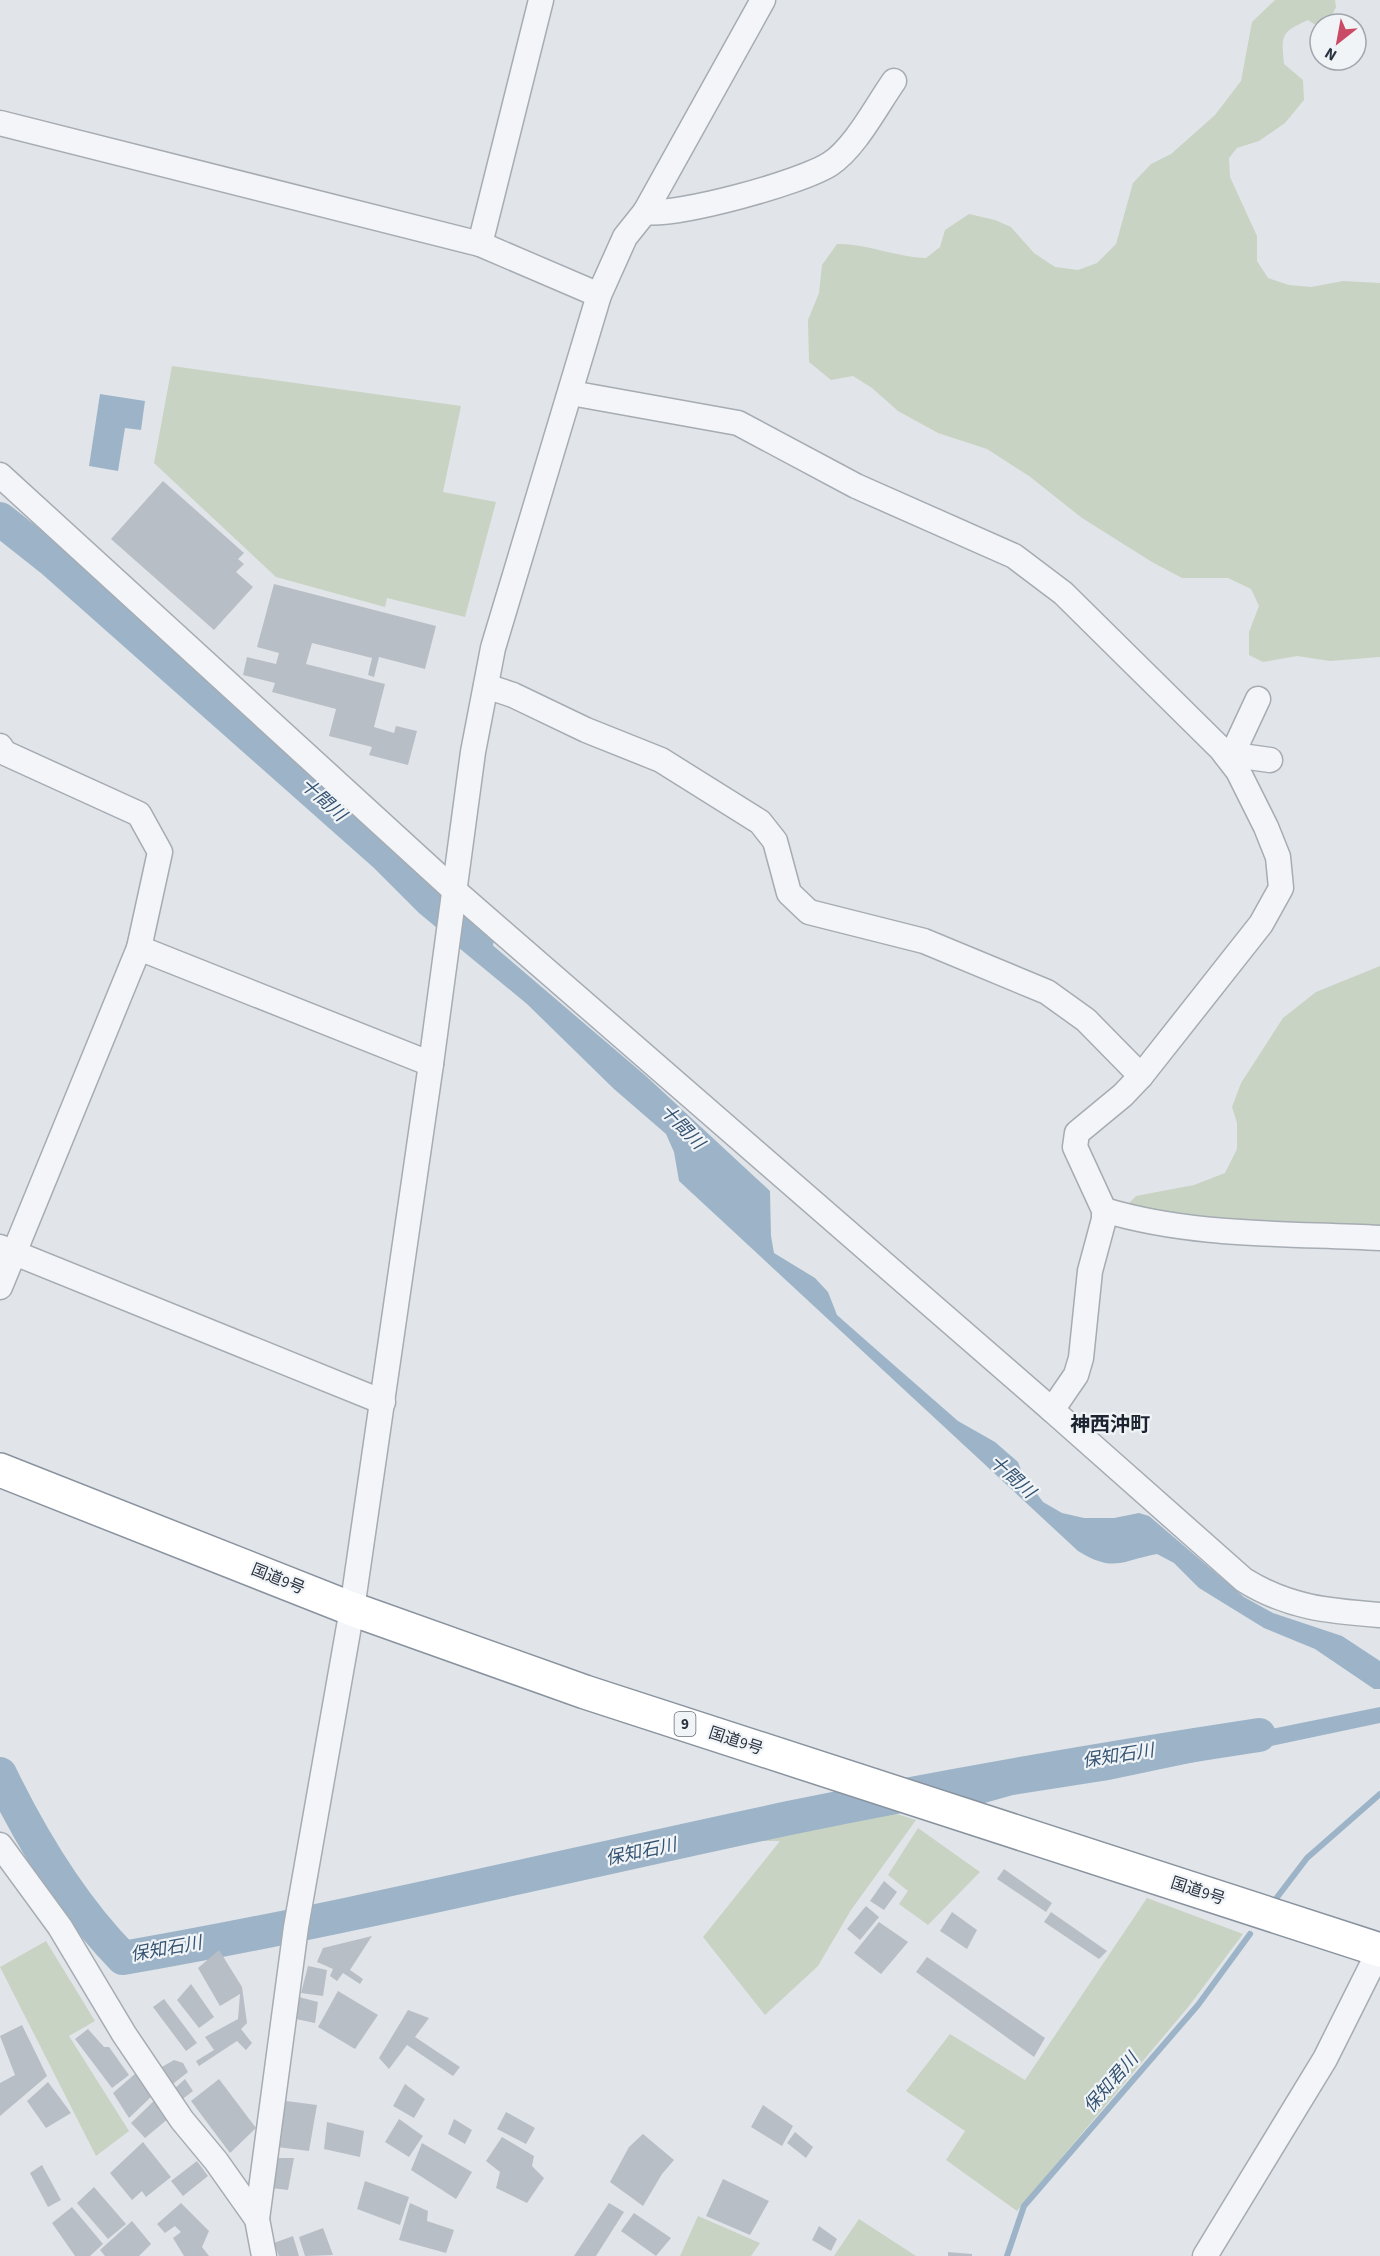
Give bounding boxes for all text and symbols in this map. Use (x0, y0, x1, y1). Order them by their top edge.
north arrow (1308, 12, 1368, 72)
text: N (1321, 42, 1341, 66)
water label: 十間川 (295, 773, 353, 829)
water label: 十間川 (654, 1099, 711, 1157)
district label: 神西沖町 (1070, 1411, 1150, 1439)
water label: 十間川 (984, 1450, 1042, 1506)
street label: 国道9号 (248, 1558, 308, 1600)
road number: 9 (674, 1712, 696, 1736)
street label: 国道9号 (706, 1722, 766, 1760)
water label: 保知石川 (1080, 1738, 1157, 1774)
water label: 保知石川 (603, 1832, 681, 1872)
street label: 国道9号 (1168, 1872, 1228, 1910)
water label: 保知石川 (128, 1930, 206, 1968)
water label: 保知君川 (1078, 2046, 1145, 2118)

